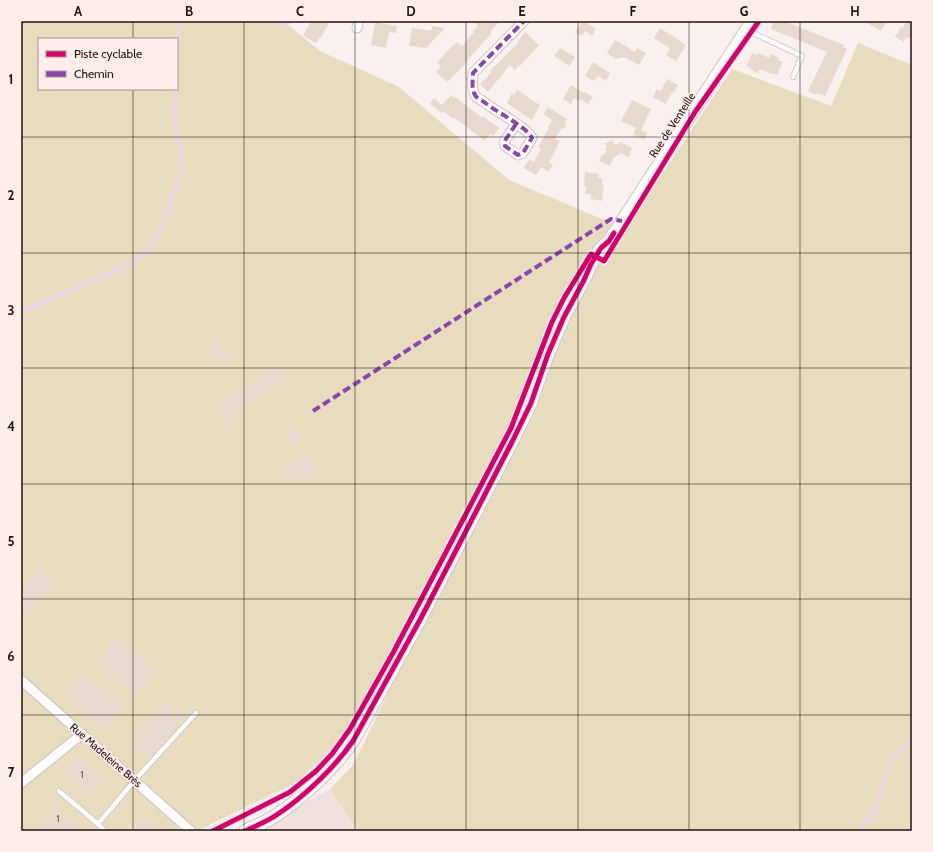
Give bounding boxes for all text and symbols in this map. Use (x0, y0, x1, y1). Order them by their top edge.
text: A (74, 3, 83, 19)
text: B (185, 3, 193, 19)
text: C (296, 3, 304, 19)
text: D (406, 3, 416, 19)
text: E (518, 3, 526, 19)
text: F (630, 3, 637, 19)
text: G (740, 3, 749, 19)
text: H (850, 3, 860, 19)
legend (38, 38, 178, 90)
text: Piste cyclable (74, 46, 142, 61)
text: Chemin (74, 66, 114, 81)
text: 1 (9, 71, 13, 87)
street label: Rue de Venteille (646, 90, 698, 160)
text: 2 (8, 187, 15, 203)
text: 3 (7, 302, 15, 318)
text: 4 (7, 418, 15, 434)
text: 5 (8, 533, 15, 549)
text: 6 (7, 648, 15, 664)
street label: Rue Madeleine Brès (67, 720, 145, 790)
text: 7 (8, 764, 15, 780)
house number: 1 (81, 769, 84, 780)
house number: 1 (57, 813, 60, 824)

